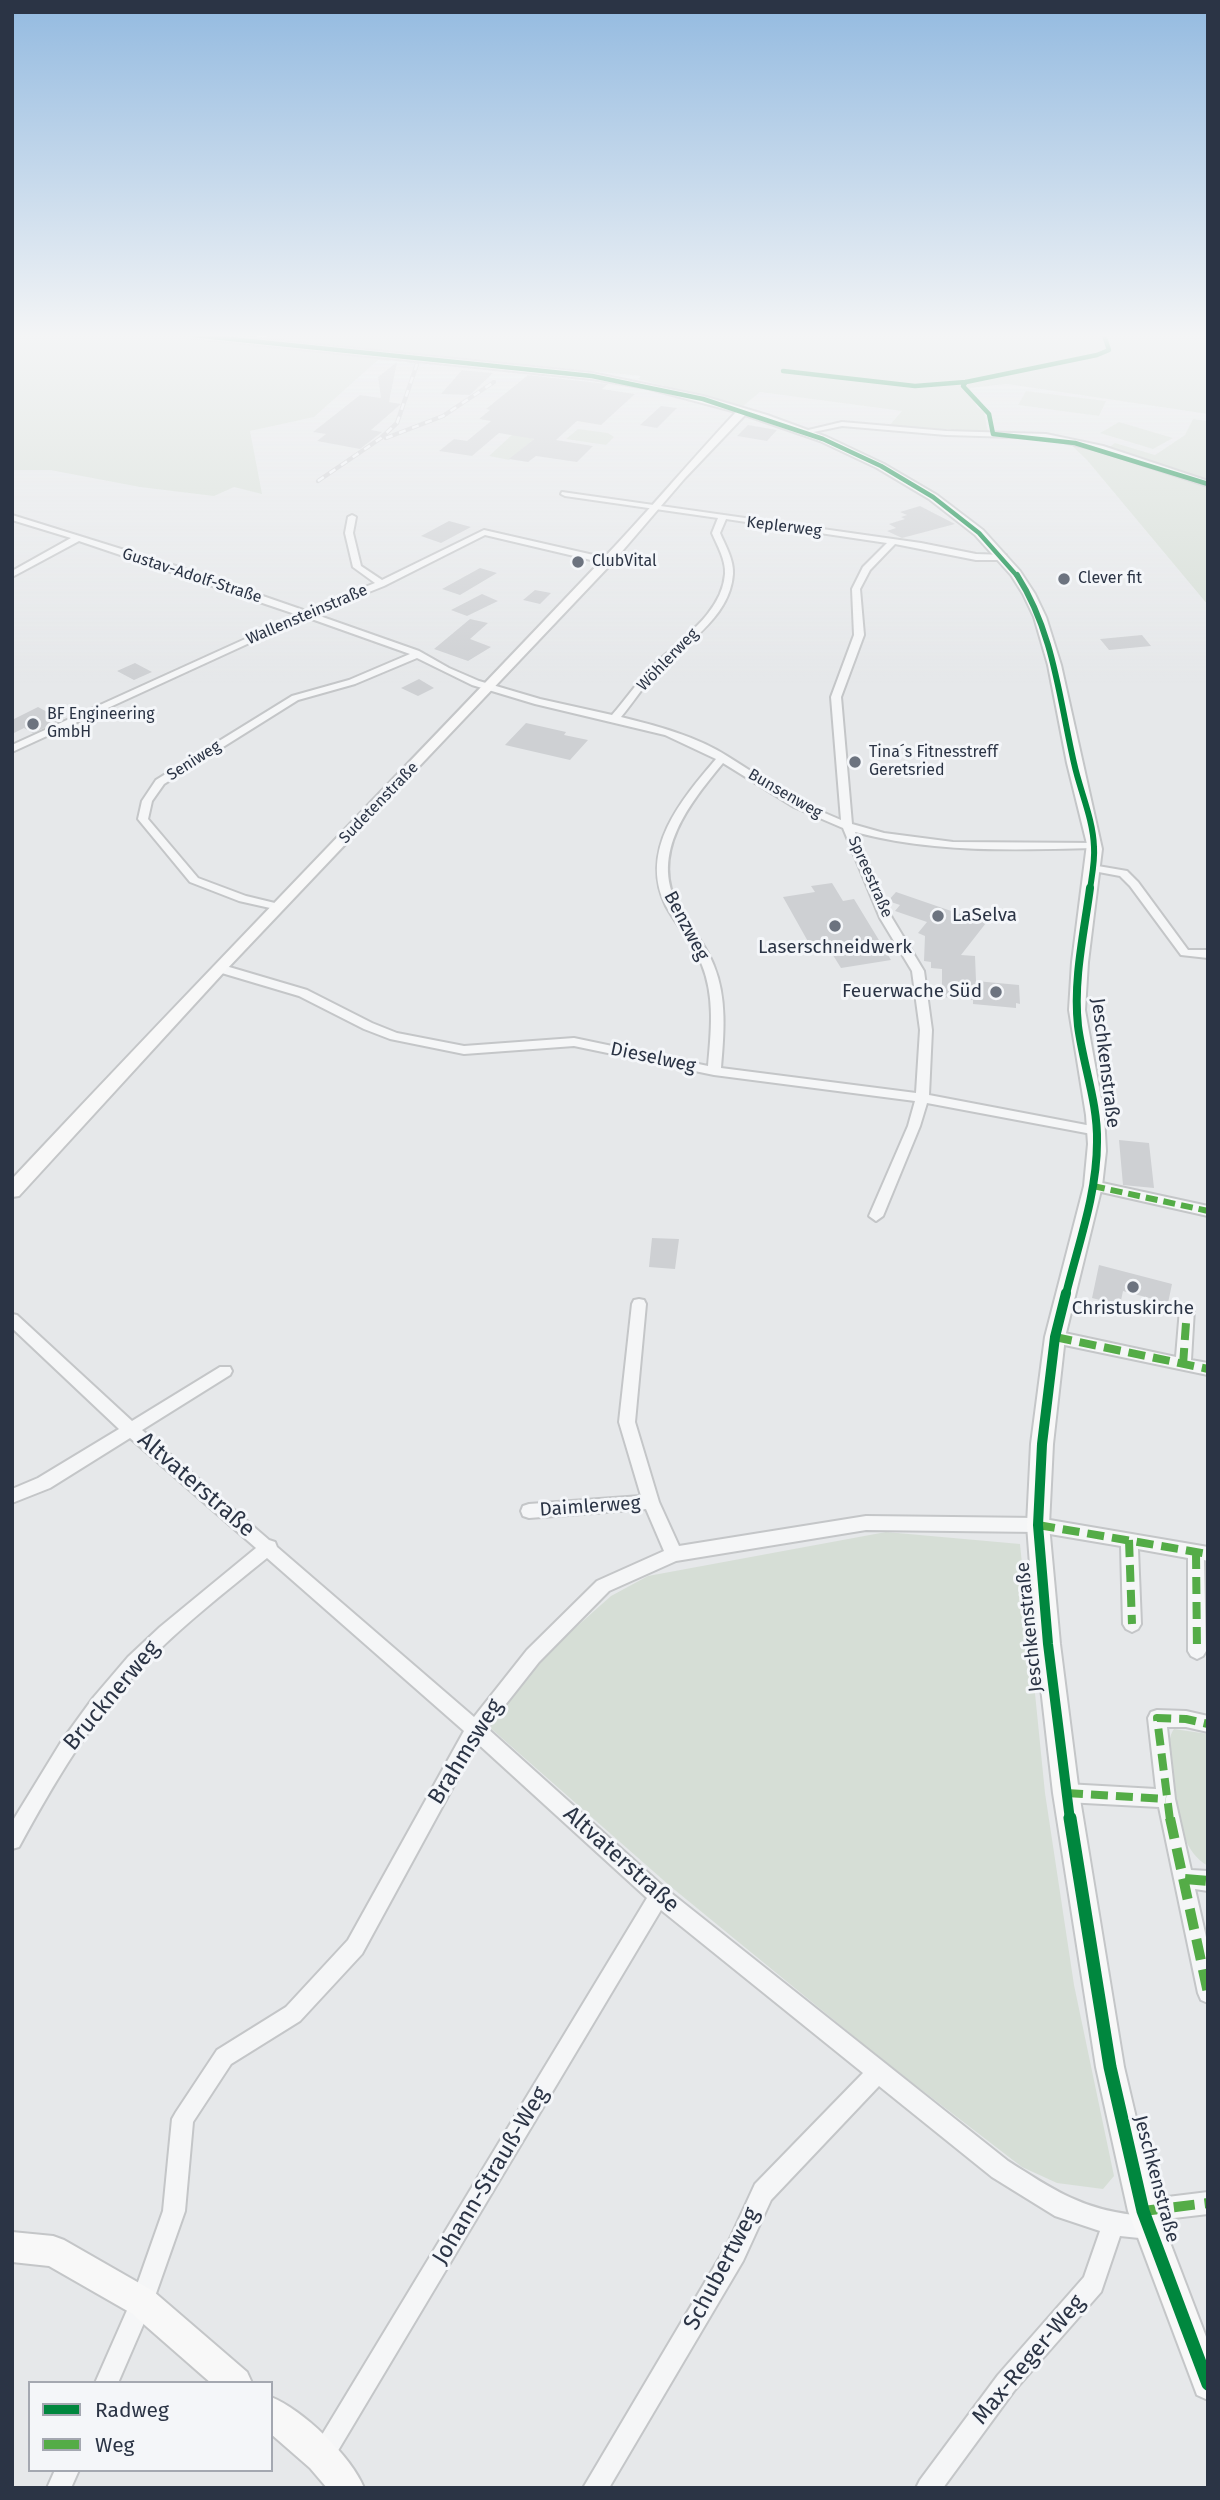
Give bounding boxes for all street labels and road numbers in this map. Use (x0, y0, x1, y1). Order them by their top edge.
street label: Keplerweg (745, 513, 823, 541)
street label: Gustav-Adolf-Straße (120, 544, 264, 608)
street label: Wallensteinstraße (243, 581, 371, 649)
street label: Wöhlerweg (633, 625, 703, 695)
street label: Seniweg (164, 737, 224, 785)
street label: Sudetenstraße (335, 758, 423, 848)
street label: Bunsenweg (744, 765, 826, 823)
street label: Spreestraße (844, 833, 896, 921)
street label: Benzweg (658, 887, 714, 965)
street label: Jeschkenstraße (1086, 997, 1124, 1129)
street label: Dieselweg (608, 1038, 698, 1078)
street label: Altvaterstraße (132, 1427, 260, 1543)
street label: Daimlerweg (539, 1492, 641, 1522)
street label: Jeschkenstraße (1012, 1561, 1048, 1693)
street label: Brucknerweg (58, 1635, 166, 1757)
street label: Brahmsweg (423, 1694, 509, 1810)
street label: Altvaterstraße (557, 1801, 685, 1919)
street label: Johann-Strauß-Weg (427, 2082, 555, 2270)
street label: Jeschkenstraße (1128, 2113, 1184, 2245)
street label: Schubertweg (678, 2203, 766, 2335)
street label: Max-Reger-Weg (967, 2289, 1091, 2431)

